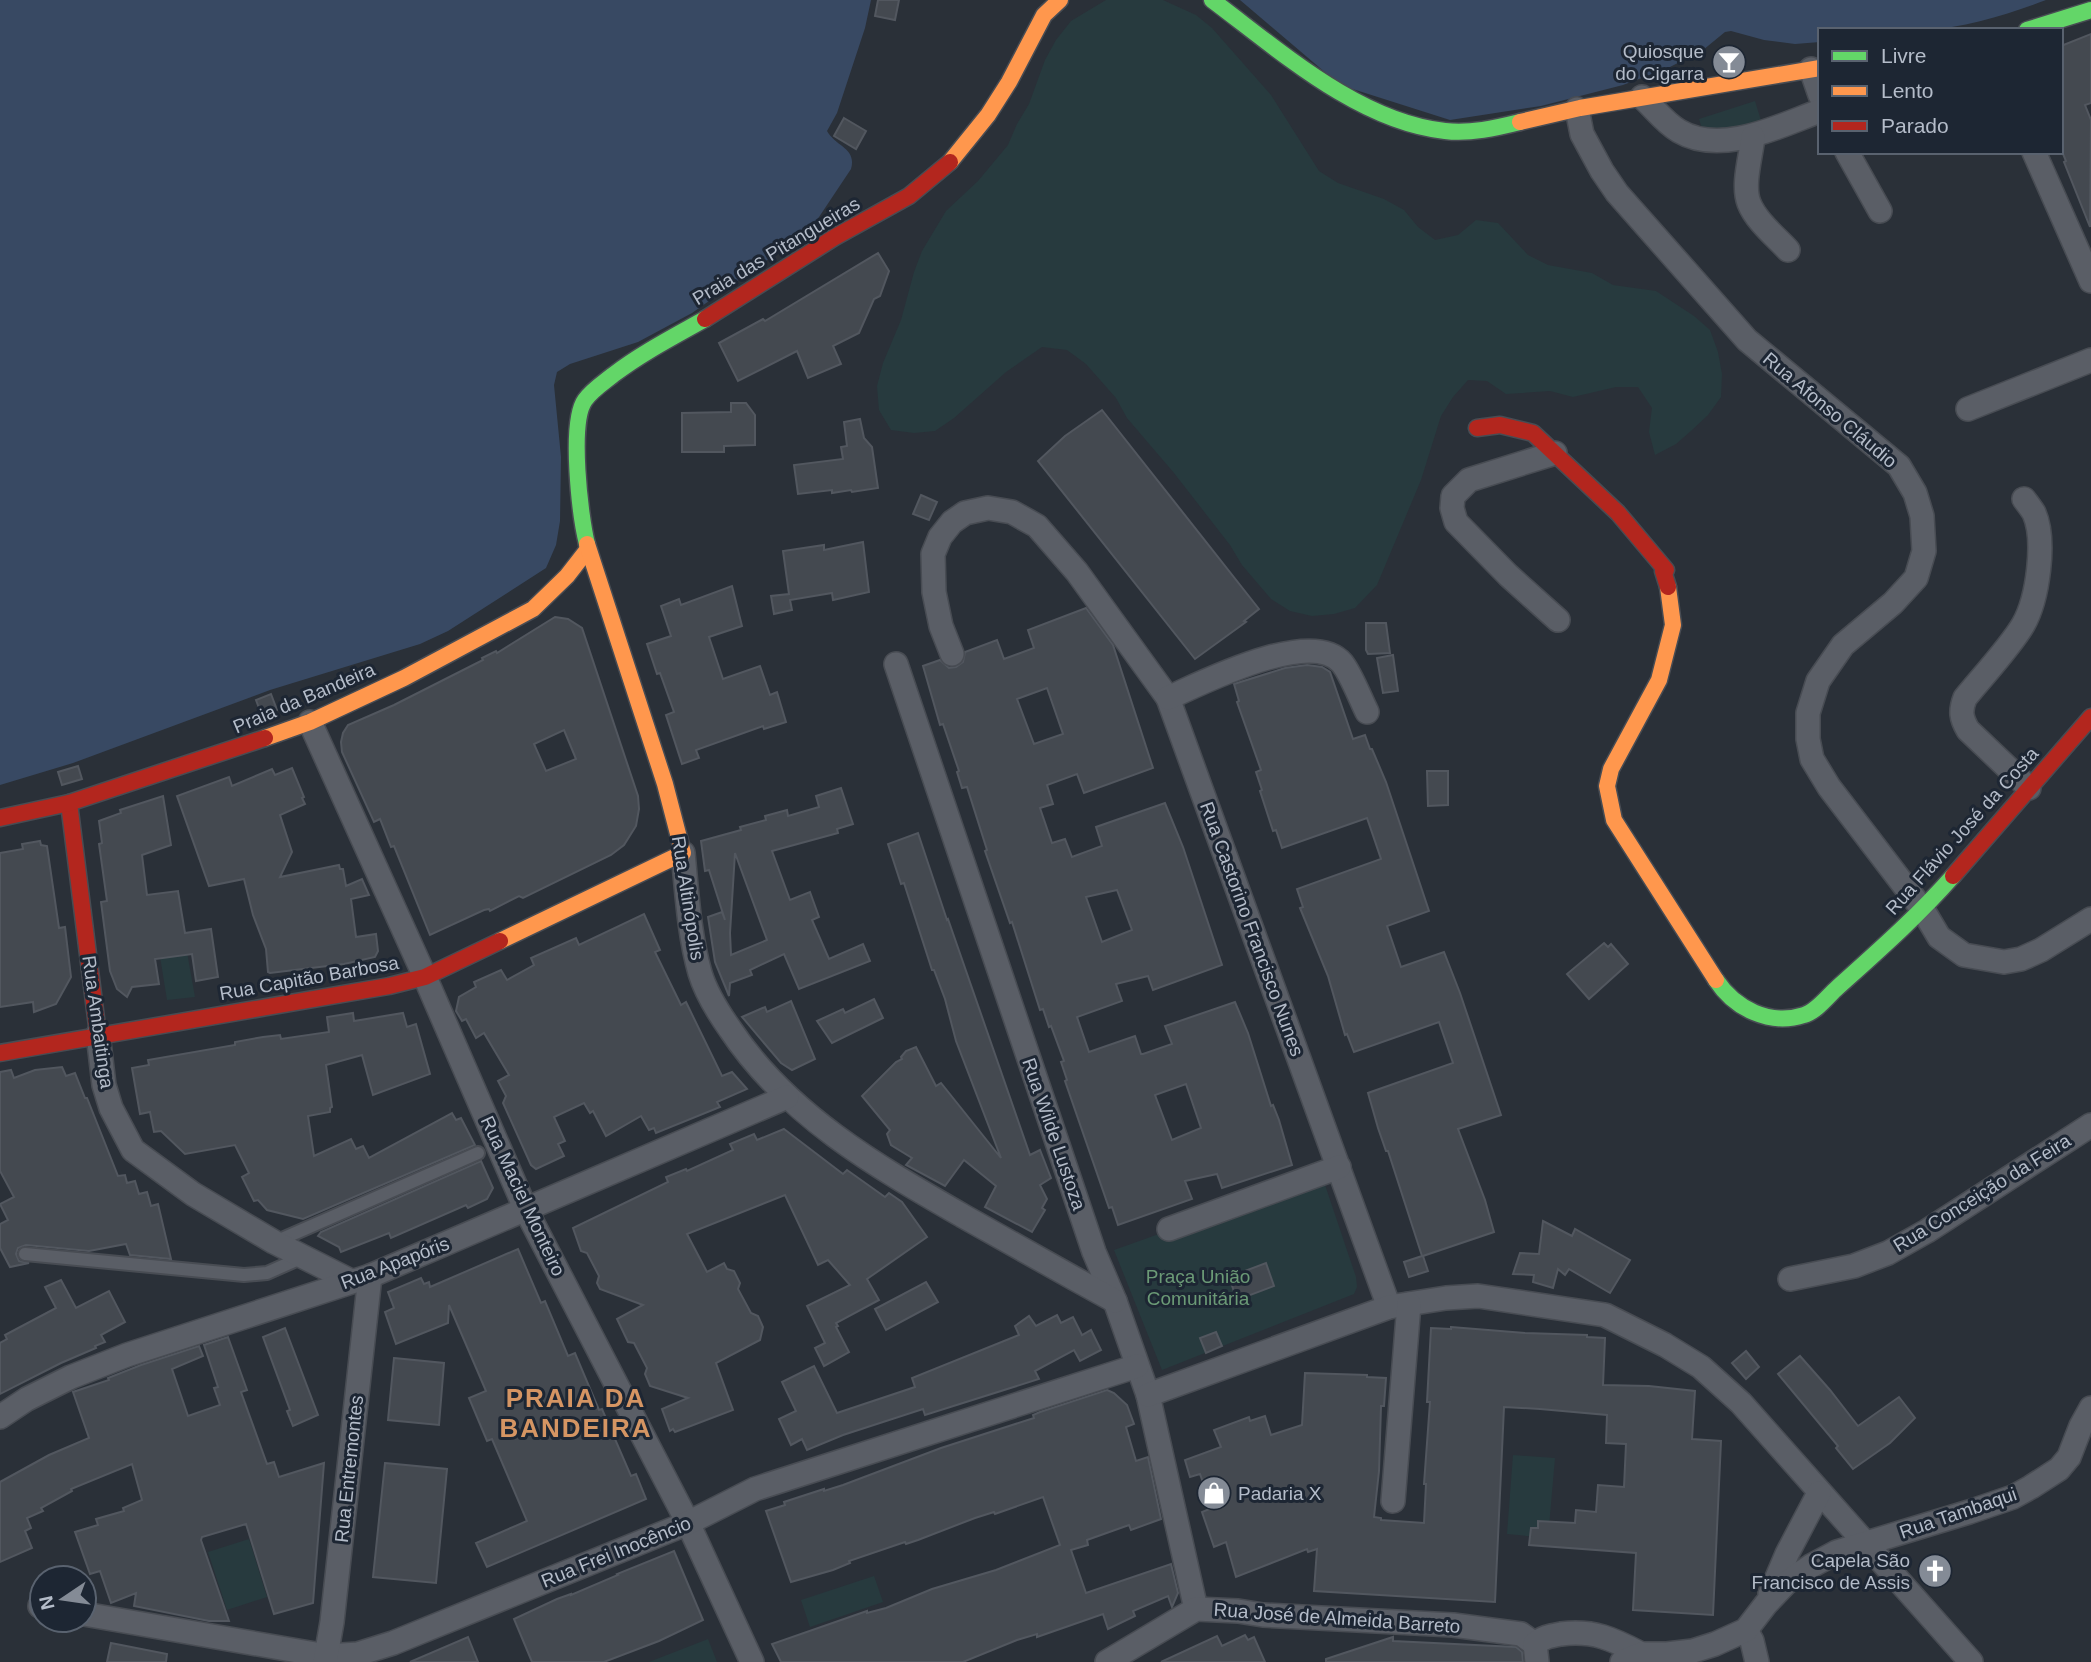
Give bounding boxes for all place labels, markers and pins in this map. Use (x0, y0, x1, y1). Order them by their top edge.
place label: Quiosque do Cigarra (1615, 41, 1704, 84)
bar icon: Quiosque do Cigarra (1710, 43, 1748, 81)
shop icon: Padaria X (1195, 1474, 1233, 1512)
place label: Padaria X (1238, 1483, 1322, 1504)
place label: Capela São Francisco de Assis (1752, 1550, 1910, 1593)
church icon: Capela São Francisco de Assis (1916, 1552, 1954, 1590)

